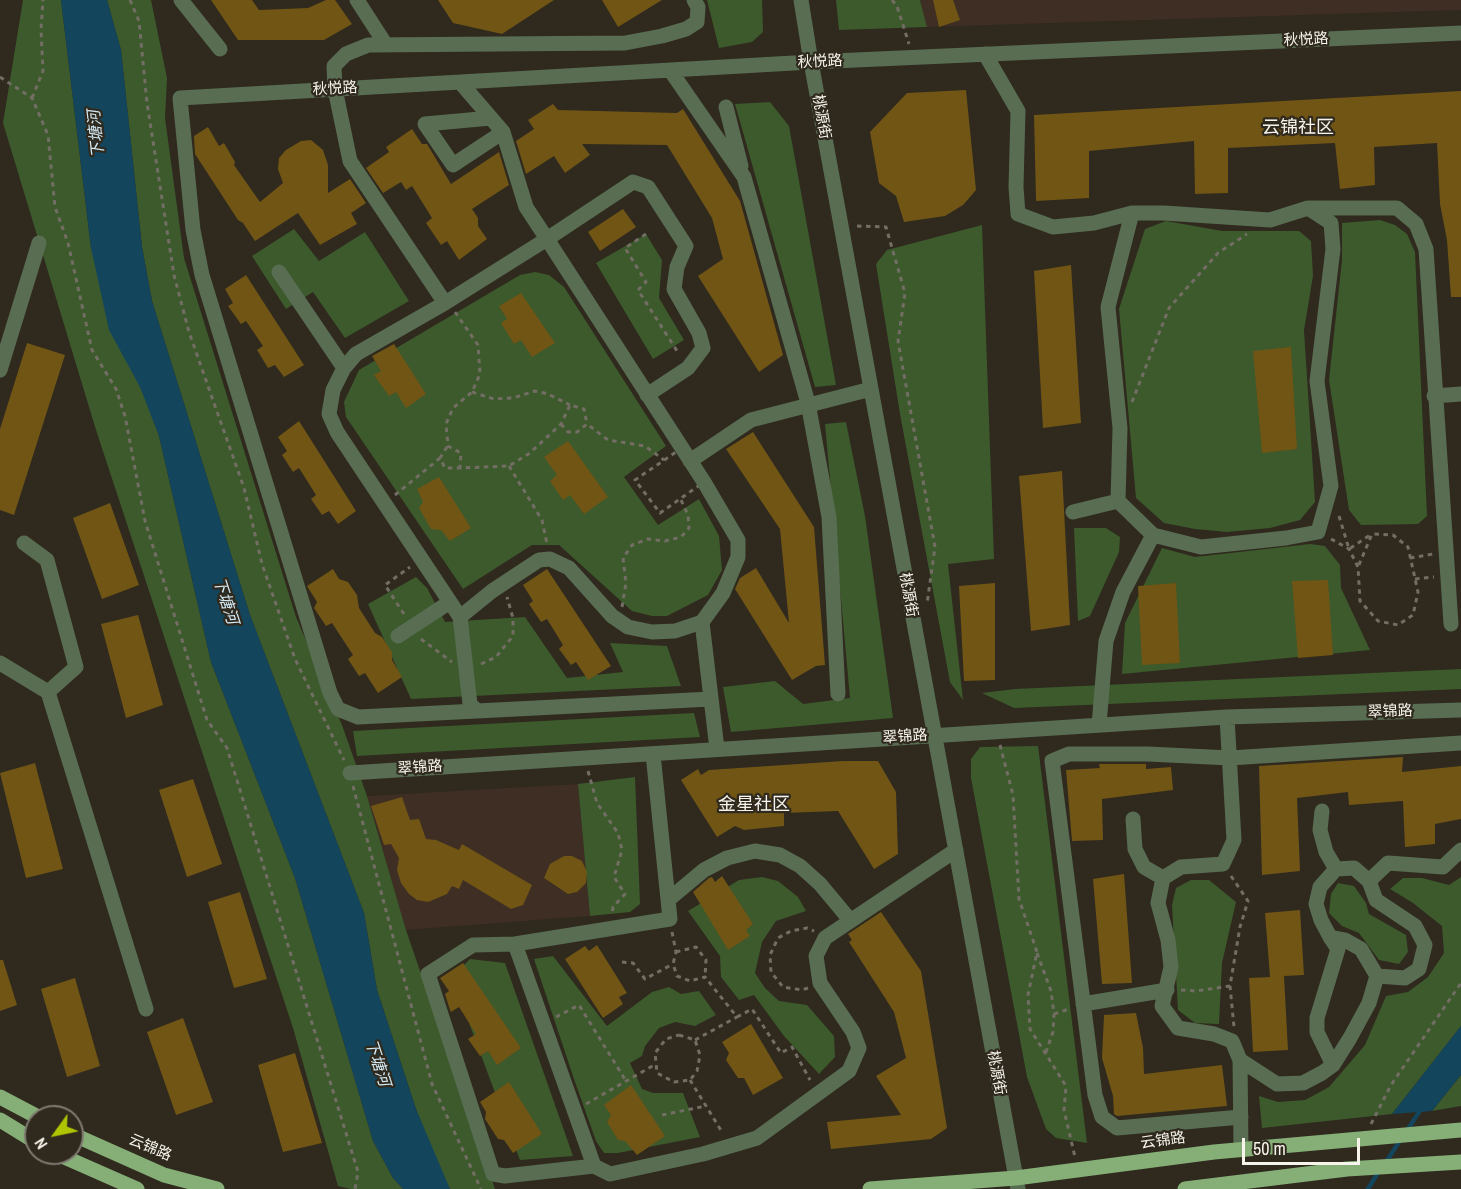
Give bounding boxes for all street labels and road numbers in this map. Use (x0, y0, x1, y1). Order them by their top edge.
street label: 秋悦路 (1283, 30, 1329, 50)
street label: 秋悦路 (797, 52, 843, 72)
street label: 秋悦路 (312, 79, 358, 99)
street label: 桃源街 (808, 93, 834, 141)
street label: 桃源街 (895, 571, 921, 619)
street label: 翠锦路 (1367, 702, 1413, 722)
street label: 翠锦路 (882, 726, 928, 748)
street label: 翠锦路 (397, 757, 443, 779)
street label: 桃源街 (983, 1049, 1009, 1097)
street label: 云锦路 (1139, 1129, 1187, 1153)
street label: 云锦路 (126, 1131, 174, 1165)

